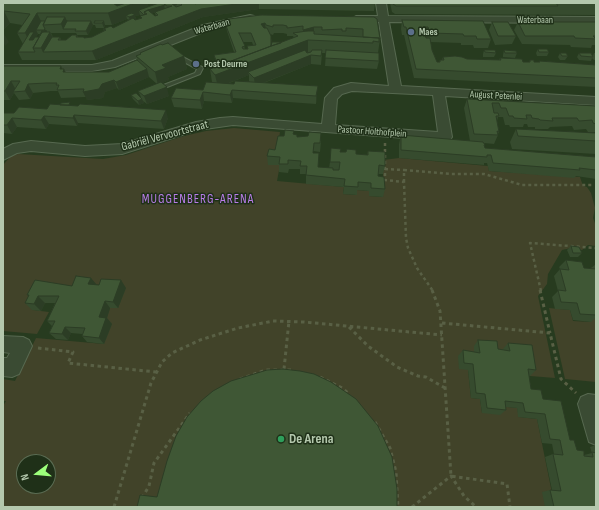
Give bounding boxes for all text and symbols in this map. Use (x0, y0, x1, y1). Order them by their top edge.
street label: Waterbaan (517, 14, 553, 26)
street label: Waterbaan (193, 16, 231, 38)
place label: Maes (419, 26, 438, 38)
marker: Maes (406, 27, 416, 37)
place label: Post Deurne (204, 58, 247, 70)
marker: Post Deurne (191, 59, 201, 69)
street label: August Petenlei (470, 89, 522, 103)
street label: Gabriël Vervoortstraat (120, 117, 210, 155)
street label: Pastoor Holthofplein (337, 124, 407, 140)
district label: MUGGENBERG-ARENA (142, 192, 254, 208)
place label: De Arena (289, 431, 333, 447)
marker: De Arena (276, 434, 286, 444)
north arrow (16, 454, 56, 494)
text: N (18, 473, 32, 482)

